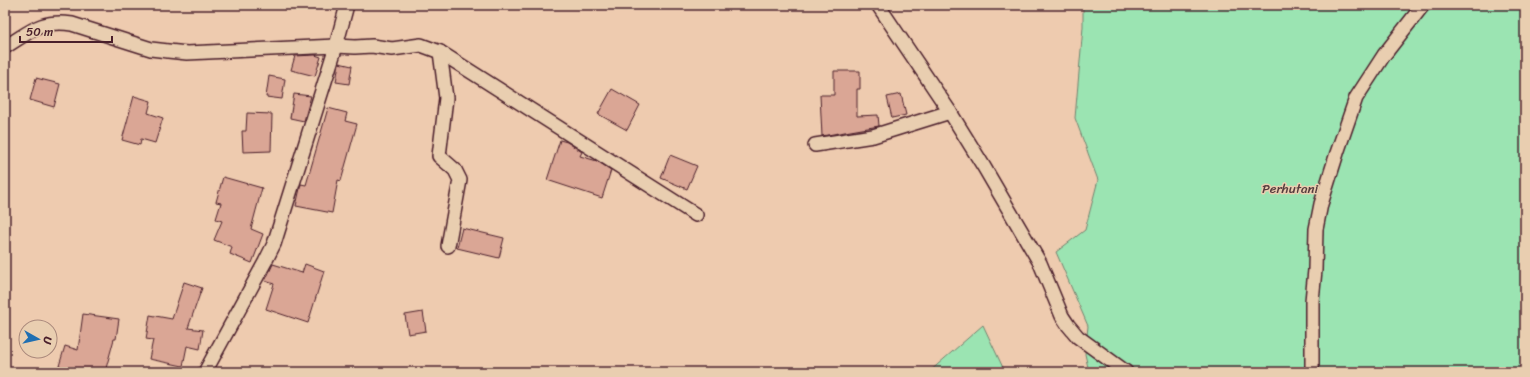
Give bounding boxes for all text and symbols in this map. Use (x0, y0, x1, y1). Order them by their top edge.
scale bar (20, 18, 112, 44)
text: 50 m (26, 21, 53, 43)
park label: Perhutani (1262, 177, 1318, 200)
north arrow (18, 319, 58, 359)
text: U (37, 335, 57, 346)

